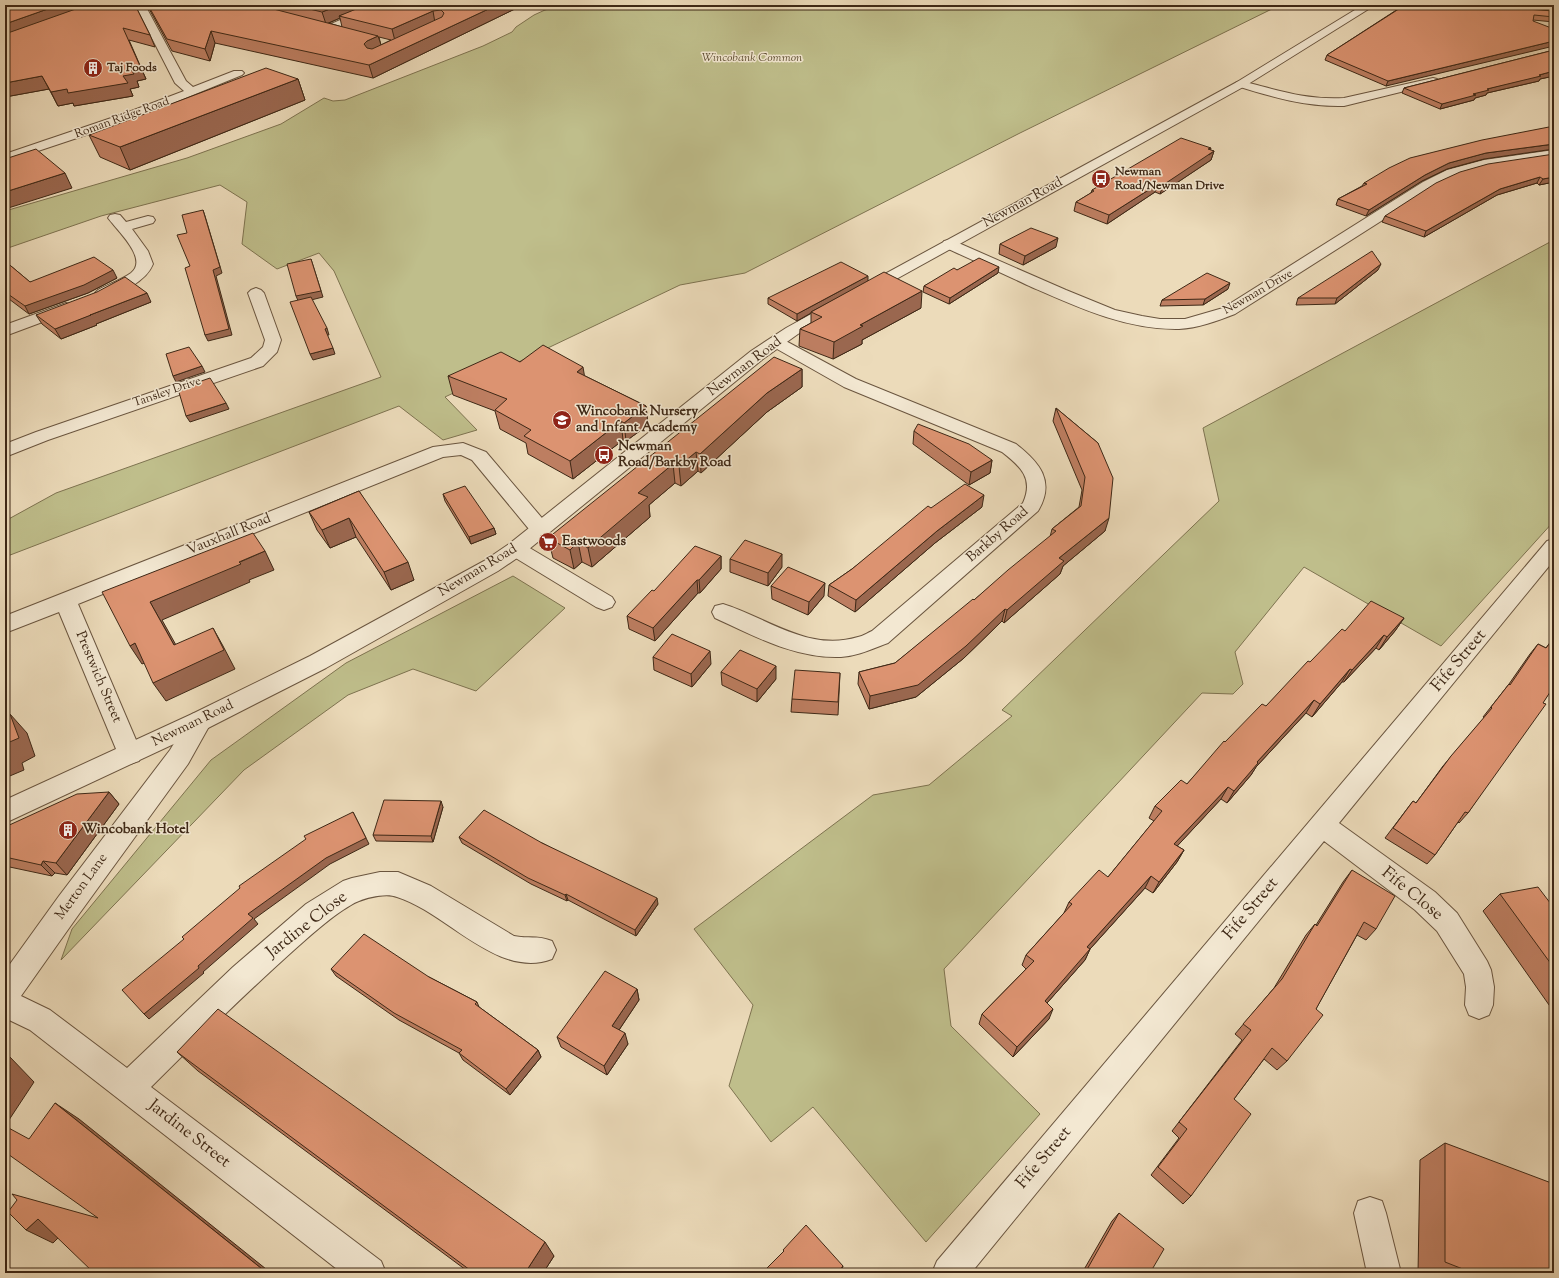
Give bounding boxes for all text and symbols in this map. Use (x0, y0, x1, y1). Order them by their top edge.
park label: Wincobank Common (702, 49, 803, 67)
building icon: Taj Foods (82, 57, 104, 79)
place label: Taj Foods (106, 59, 157, 77)
street label: Roman Ridge Road (72, 92, 172, 143)
place label: Newman Road/Newman Drive (1114, 163, 1225, 195)
bus stop icon: Newman Road/Newman Drive (1090, 168, 1112, 190)
street label: Newman Road (979, 173, 1067, 233)
street label: Newman Drive (1220, 265, 1297, 319)
street label: Newman Road (704, 332, 786, 402)
street label: Tansley Drive (131, 372, 204, 412)
place label: Wincobank Nursery and Infant Academy (576, 402, 698, 438)
school or university icon: Wincobank Nursery and Infant Academy (551, 409, 573, 431)
place label: Newman Road/Barkby Road (618, 437, 731, 473)
bus stop icon: Newman Road/Barkby Road (593, 444, 615, 466)
street label: Barkby Road (963, 502, 1033, 568)
street label: Vauxhall Road (184, 509, 274, 561)
supermarket icon: Eastwoods (537, 531, 559, 553)
place label: Eastwoods (562, 532, 626, 552)
street label: Newman Road (435, 540, 521, 602)
street label: Fife Street (1426, 624, 1492, 697)
street label: Prestwich Street (70, 628, 126, 726)
street label: Newman Road (149, 696, 237, 752)
building icon: Wincobank Hotel (57, 819, 79, 841)
place label: Wincobank Hotel (82, 820, 190, 840)
street label: Merton Lane (51, 850, 113, 924)
street label: Fife Close (1376, 862, 1448, 926)
street label: Fife Street (1218, 872, 1284, 945)
street label: Jardine Close (261, 886, 353, 965)
street label: Jardine Street (142, 1094, 235, 1174)
street label: Fife Street (1011, 1121, 1077, 1194)

